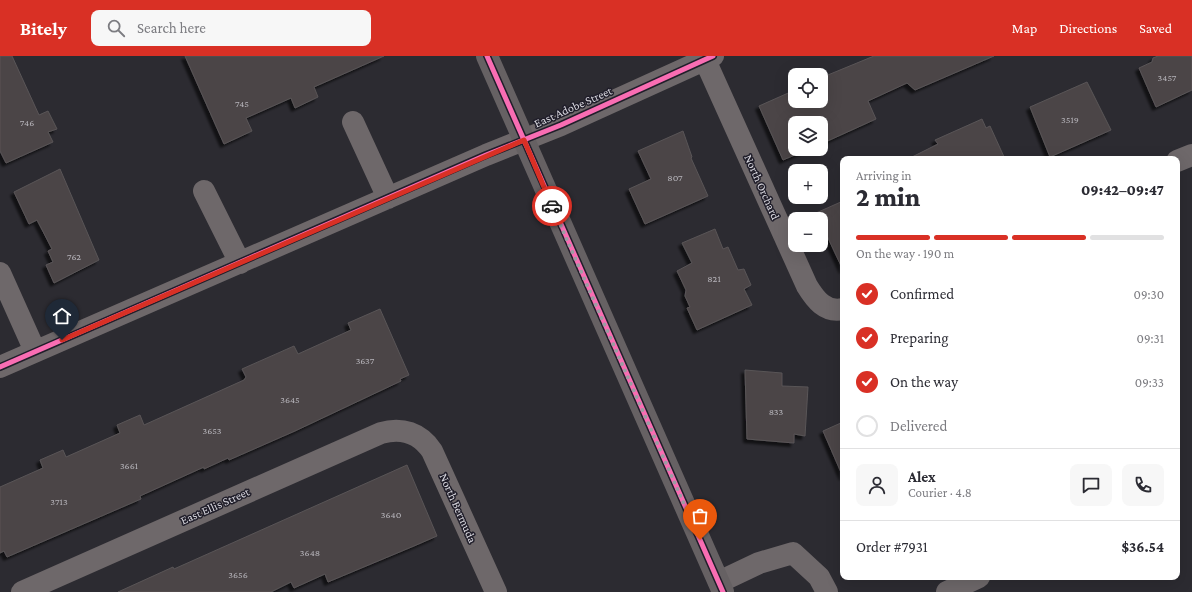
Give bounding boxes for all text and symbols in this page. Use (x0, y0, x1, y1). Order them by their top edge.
search box (91, 10, 371, 46)
icon: search (105, 17, 127, 39)
text: Bitely (20, 18, 67, 39)
text: Search here (137, 20, 206, 36)
text: Map (1012, 20, 1037, 36)
text: Directions (1059, 20, 1117, 36)
text: Saved (1139, 20, 1172, 36)
map controls (788, 68, 828, 252)
button: locate (788, 68, 828, 108)
house number: 3457 (1158, 72, 1177, 83)
street label: East Adobe Street (532, 83, 615, 130)
house number: 745 (235, 98, 249, 109)
house number: 3519 (1061, 114, 1079, 125)
button: layers (788, 116, 828, 156)
house number: 746 (20, 117, 34, 128)
street label: North Orchard (741, 152, 783, 222)
button: + (788, 164, 828, 204)
text: Arriving in (856, 168, 912, 183)
house number: 807 (667, 172, 683, 183)
text: 09:42–09:47 (1081, 182, 1164, 198)
text: 2 min (856, 183, 920, 212)
courier (532, 186, 572, 226)
icon: car (541, 195, 563, 217)
button: − (788, 212, 828, 252)
text: On the way · 190 m (856, 246, 954, 261)
house number: 762 (67, 251, 81, 262)
house number: 821 (707, 273, 721, 284)
icon: check (856, 283, 878, 305)
text: Confirmed (890, 286, 954, 302)
text: 09:30 (1134, 287, 1164, 302)
pin (45, 299, 79, 340)
icon: home (51, 305, 73, 327)
icon: check (856, 327, 878, 349)
text: Preparing (890, 330, 949, 346)
text: 09:31 (1137, 331, 1164, 346)
house number: 3637 (356, 355, 375, 366)
icon: check (856, 371, 878, 393)
text: On the way (890, 374, 958, 390)
text: 09:33 (1135, 375, 1164, 390)
house number: 3645 (280, 394, 300, 405)
house number: 833 (769, 406, 784, 417)
text: Delivered (890, 418, 947, 434)
house number: 3653 (203, 425, 222, 436)
house number: 3661 (120, 460, 138, 471)
button: person (856, 464, 898, 506)
button: chat (1070, 464, 1112, 506)
button: phone (1122, 464, 1164, 506)
text: Alex (908, 469, 936, 485)
street label: North Bermuda (436, 471, 480, 545)
street label: East Ellis Street (178, 484, 253, 527)
text: Courier · 4.8 (908, 485, 972, 500)
house number: 3713 (50, 496, 68, 507)
pin (683, 499, 717, 540)
icon: bag (689, 505, 711, 527)
house number: 3640 (381, 509, 402, 520)
text: Order #7931 (856, 539, 928, 555)
text: $36.54 (1122, 539, 1164, 555)
house number: 3648 (300, 547, 320, 558)
house number: 3656 (228, 569, 248, 580)

